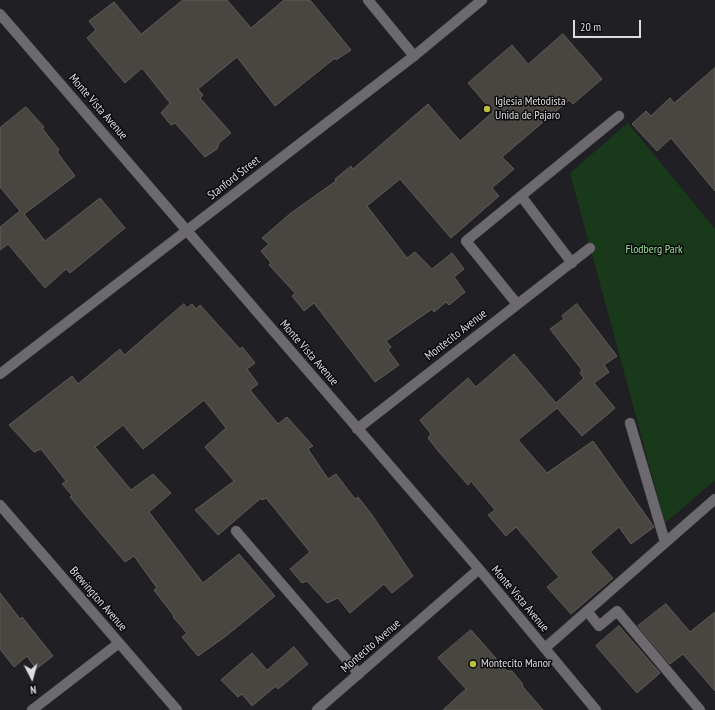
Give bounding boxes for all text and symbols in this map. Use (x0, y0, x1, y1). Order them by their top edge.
scale bar (575, 12, 643, 38)
text: 20 m (580, 19, 601, 34)
street label: Monte Vista Avenue (66, 71, 130, 143)
place label: Iglesia Metodista Unida de Pajaro (495, 95, 566, 123)
marker: Iglesia Metodista Unida de Pajaro (482, 104, 492, 114)
street label: Stanford Street (205, 153, 263, 203)
park label: Flodberg Park (625, 243, 683, 257)
street label: Montecito Avenue (422, 306, 490, 364)
street label: Monte Vista Avenue (277, 317, 341, 389)
street label: Monte Vista Avenue (488, 563, 552, 635)
street label: Brewington Avenue (66, 564, 130, 634)
street label: Montecito Avenue (338, 616, 404, 676)
place label: Montecito Manor (481, 657, 551, 671)
north arrow (12, 658, 52, 698)
marker: Montecito Manor (468, 659, 478, 669)
text: N (30, 683, 37, 697)

